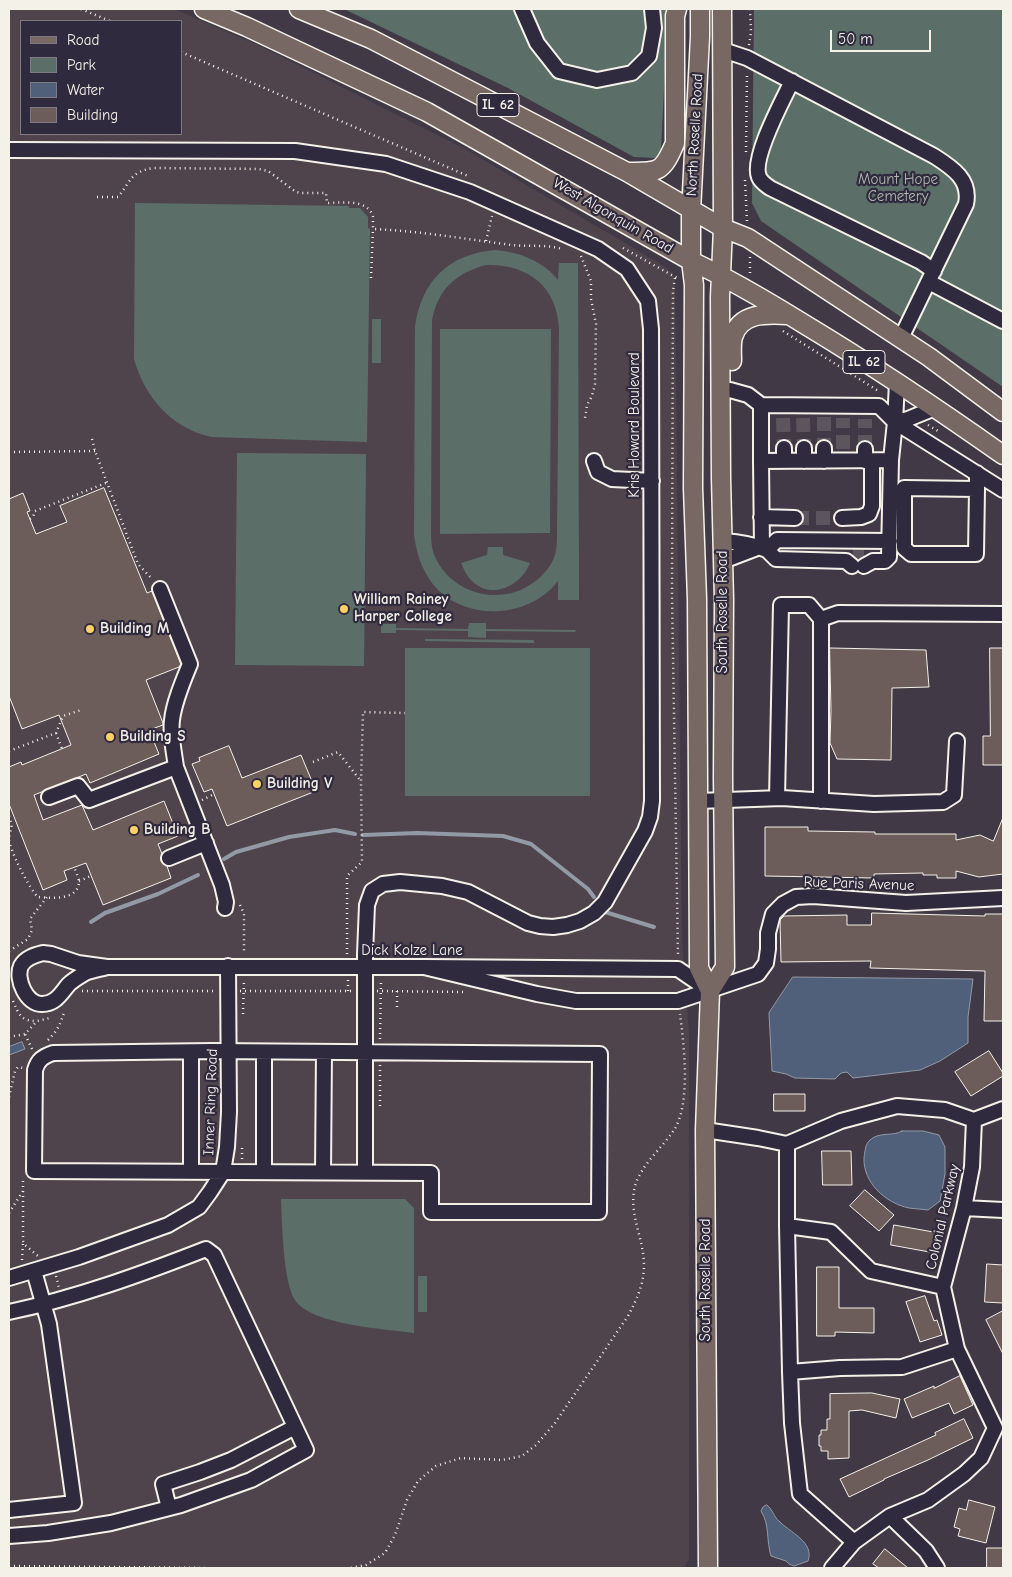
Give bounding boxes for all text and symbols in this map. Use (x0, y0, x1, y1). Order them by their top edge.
legend (20, 20, 182, 135)
scale bar (832, 20, 933, 52)
text: 50 m (838, 30, 873, 48)
text: Road (67, 31, 99, 49)
text: Park (67, 56, 96, 74)
street label: North Roselle Road (683, 73, 707, 197)
text: Water (67, 81, 104, 99)
road number: IL 62 (477, 94, 519, 116)
text: Building (67, 106, 118, 124)
park label: Mount Hope Cemetery (858, 171, 938, 206)
street label: West Algonquin Road (550, 174, 676, 258)
road number: IL 62 (843, 351, 885, 374)
street label: Kris Howard Boulevard (626, 352, 644, 498)
street label: South Roselle Road (714, 551, 732, 673)
place label: William Rainey Harper College (354, 591, 452, 626)
marker: William Rainey Harper College (338, 603, 350, 615)
place label: Building M (100, 620, 169, 638)
marker: Building M (84, 623, 96, 635)
place label: Building S (120, 728, 185, 746)
marker: Building S (104, 731, 116, 743)
place label: Building V (267, 775, 332, 793)
marker: Building V (251, 778, 263, 790)
place label: Building B (144, 821, 210, 839)
marker: Building B (128, 824, 140, 836)
street label: Rue Paris Avenue (803, 873, 915, 895)
street label: Dick Kolze Lane (361, 942, 463, 960)
street label: Inner Ring Road (200, 1048, 222, 1156)
street label: Colonial Parkway (922, 1162, 964, 1272)
street label: South Roselle Road (697, 1219, 715, 1341)

